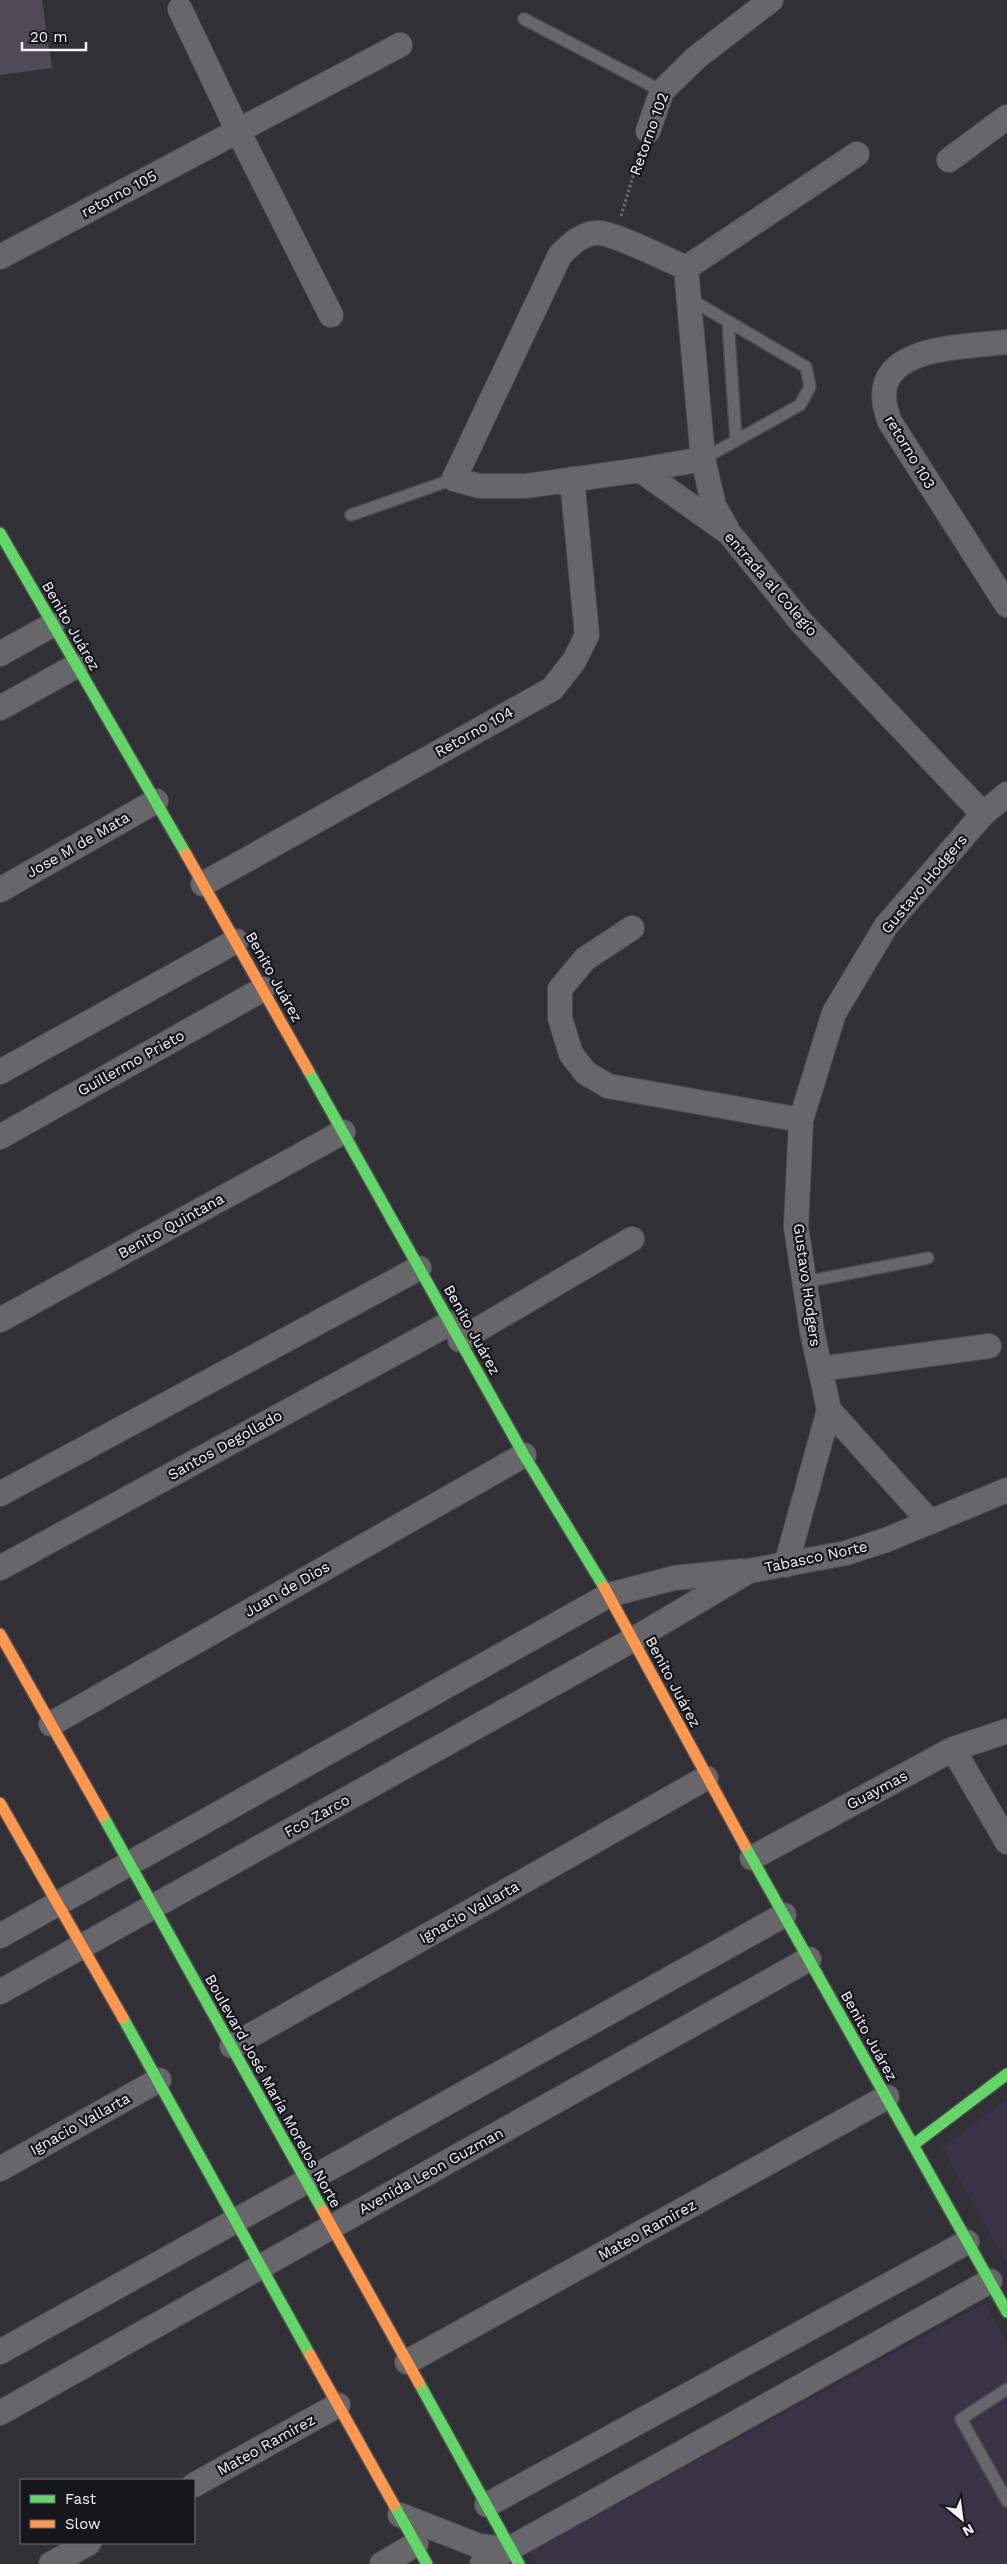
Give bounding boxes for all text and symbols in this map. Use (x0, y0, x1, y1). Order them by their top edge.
scale bar (22, 20, 86, 52)
text: 20 m (30, 28, 68, 46)
street label: Retorno 102 (626, 90, 672, 178)
street label: retorno 105 (78, 167, 160, 221)
street label: retorno 103 (881, 412, 939, 492)
street label: entrada al Colegio (721, 528, 821, 640)
street label: Benito Juárez (38, 578, 104, 674)
street label: Retorno 104 (432, 703, 516, 761)
street label: Jose M de Mata (23, 808, 133, 882)
street label: Gustavo Hodgers (877, 831, 971, 937)
street label: Benito Juárez (242, 929, 306, 1025)
street label: Guillermo Prieto (74, 1026, 188, 1100)
street label: Benito Quintana (115, 1189, 228, 1263)
street label: Gustavo Hodgers (789, 1222, 825, 1348)
street label: Benito Juárez (440, 1282, 504, 1378)
street label: Santos Degollado (165, 1406, 285, 1484)
street label: Tabasco Norte (763, 1537, 869, 1577)
street label: Juan de Dios (241, 1557, 333, 1621)
street label: Benito Juárez (641, 1633, 705, 1731)
street label: Guaymas (843, 1766, 911, 1814)
street label: Fco Zarco (281, 1791, 353, 1841)
street label: Ignacio Vallarta (416, 1877, 523, 1947)
street label: Boulevard José María Morelos Norte (201, 1971, 345, 2211)
street label: Benito Juárez (837, 1988, 901, 2084)
street label: Ignacio Vallarta (27, 2089, 134, 2159)
street label: Avenida Leon Guzman (355, 2124, 507, 2218)
street label: Mateo Ramirez (595, 2196, 699, 2264)
street label: Mateo Ramirez (214, 2411, 318, 2479)
legend (20, 2479, 195, 2544)
text: Fast (65, 2490, 97, 2508)
north arrow (937, 2494, 987, 2544)
text: Slow (65, 2515, 101, 2533)
text: N (960, 2521, 977, 2540)

